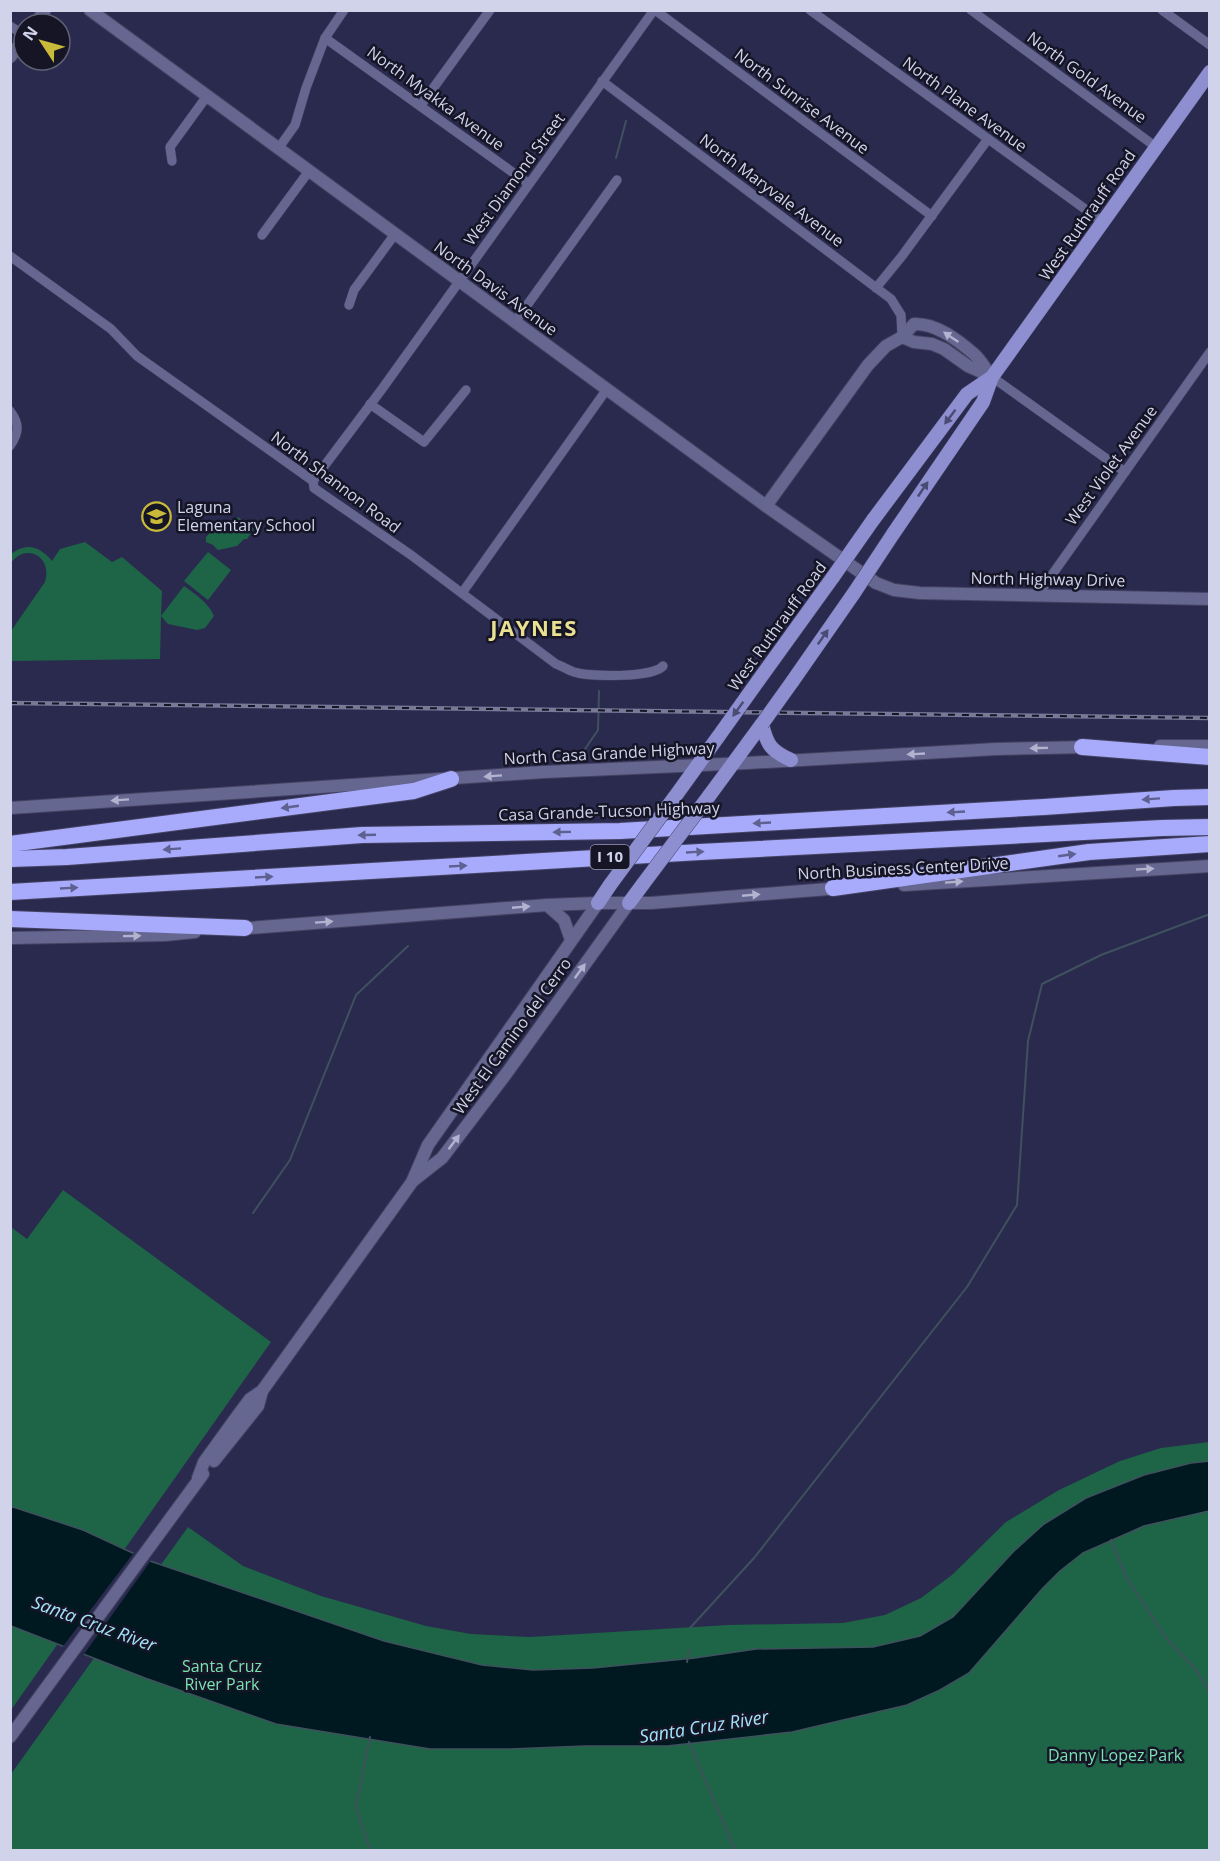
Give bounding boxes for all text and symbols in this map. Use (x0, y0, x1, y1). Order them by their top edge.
north arrow (12, 12, 72, 72)
text: N (17, 21, 43, 45)
street label: North Gold Avenue (1023, 26, 1151, 128)
street label: North Myakka Avenue (363, 41, 509, 155)
street label: North Sunrise Avenue (730, 43, 874, 159)
street label: North Plane Avenue (898, 51, 1032, 157)
street label: West Diamond Street (458, 108, 570, 250)
street label: North Maryvale Avenue (695, 128, 849, 252)
street label: West Ruthrauff Road (1034, 145, 1140, 285)
street label: North Davis Avenue (430, 236, 562, 340)
one-way arrow (943, 331, 959, 343)
street label: West Violet Avenue (1060, 401, 1162, 529)
one-way arrow (944, 408, 956, 424)
street label: North Shannon Road (267, 426, 405, 538)
one-way arrow (917, 482, 929, 498)
place label: Laguna Elementary School (177, 496, 315, 536)
school or university icon: Laguna Elementary School (140, 500, 172, 532)
street label: West Ruthrauff Road (723, 557, 831, 695)
street label: North Highway Drive (970, 567, 1126, 591)
district label: JAYNES (488, 612, 578, 642)
one-way arrow (817, 630, 829, 646)
one-way arrow (732, 701, 744, 717)
street label: North Casa Grande Highway (503, 736, 716, 770)
one-way arrow (1029, 743, 1048, 752)
one-way arrow (907, 749, 926, 758)
one-way arrow (484, 771, 503, 781)
one-way arrow (1142, 795, 1161, 804)
one-way arrow (111, 796, 130, 805)
street label: Casa Grande-Tucson Highway (498, 796, 721, 826)
one-way arrow (281, 803, 300, 812)
one-way arrow (947, 807, 966, 816)
one-way arrow (752, 818, 771, 828)
one-way arrow (552, 827, 571, 837)
one-way arrow (357, 830, 376, 840)
one-way arrow (163, 845, 182, 854)
road number: I 10 (590, 845, 630, 869)
one-way arrow (685, 848, 704, 857)
one-way arrow (1058, 850, 1077, 859)
street label: North Business Center Drive (797, 851, 1009, 885)
one-way arrow (449, 861, 468, 871)
one-way arrow (1135, 865, 1154, 874)
one-way arrow (254, 873, 273, 882)
one-way arrow (945, 878, 964, 887)
one-way arrow (59, 884, 78, 893)
one-way arrow (741, 890, 760, 900)
one-way arrow (512, 902, 531, 912)
one-way arrow (315, 918, 334, 927)
one-way arrow (122, 931, 141, 940)
street label: West El Camino del Cerro (448, 953, 576, 1119)
one-way arrow (574, 964, 586, 980)
one-way arrow (448, 1134, 461, 1150)
water label: Santa Cruz River (29, 1589, 161, 1657)
park label: Santa Cruz River Park (182, 1655, 262, 1695)
water label: Santa Cruz River (638, 1704, 771, 1748)
park label: Danny Lopez Park (1048, 1744, 1183, 1766)

